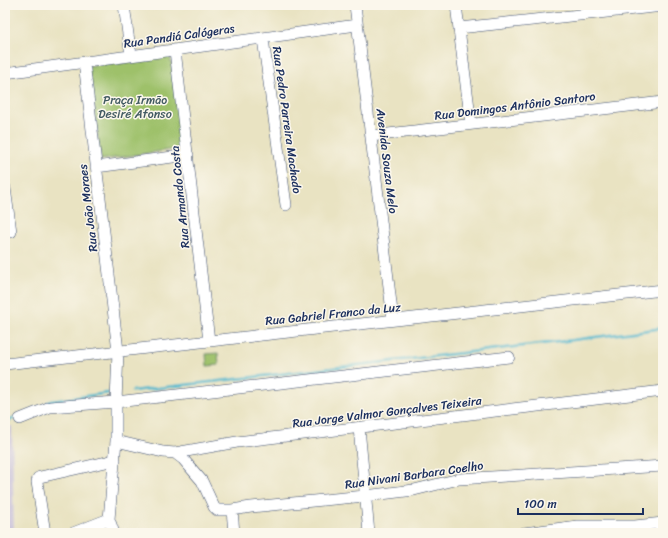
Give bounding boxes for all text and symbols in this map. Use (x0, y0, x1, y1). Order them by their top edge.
street label: Rua Pandiá Calógeras (122, 17, 236, 55)
street label: Rua Pedro Parreira Machado (266, 45, 308, 195)
street label: Rua Domingos Antônio Santoro (433, 85, 597, 127)
park label: Praça Irmão Desiré Afonso (98, 89, 172, 125)
street label: Avenida Souza Melo (370, 106, 404, 215)
street label: Rua Armando Costa (164, 145, 196, 249)
street label: Rua João Moraes (72, 162, 104, 253)
street label: Rua Gabriel Franco da Luz (264, 296, 402, 332)
street label: Rua Jorge Valmor Gonçalves Teixeira (291, 389, 484, 435)
street label: Rua Nivani Barbara Coelho (343, 454, 485, 496)
scale bar (518, 490, 643, 516)
text: 100 m (524, 493, 557, 515)

